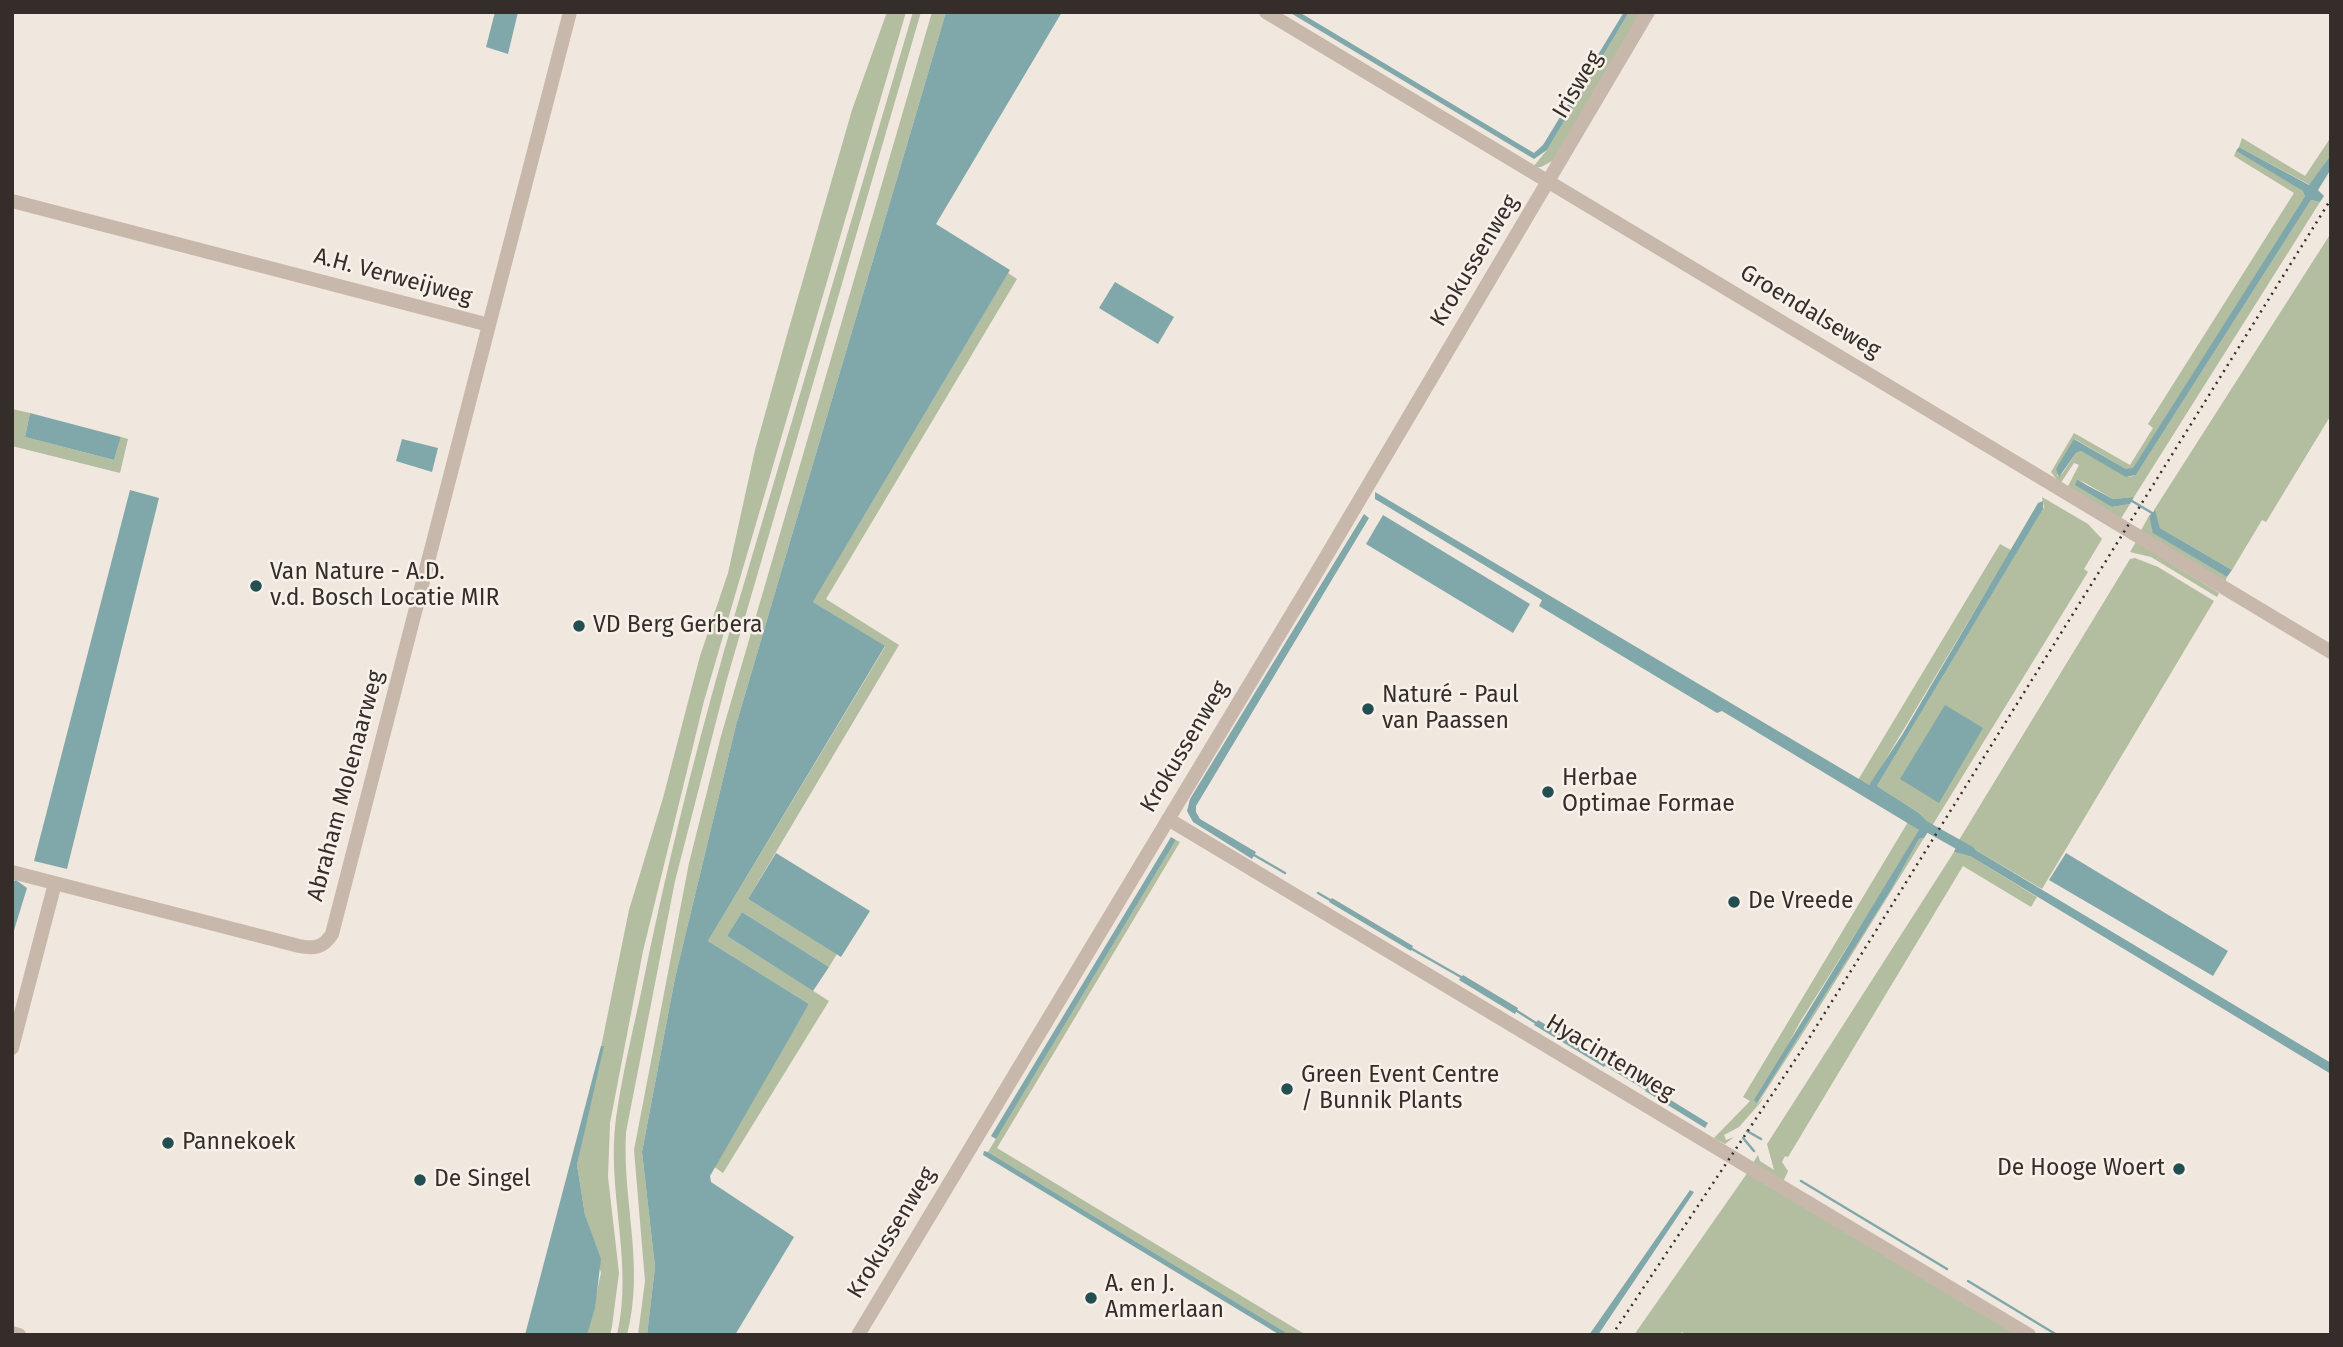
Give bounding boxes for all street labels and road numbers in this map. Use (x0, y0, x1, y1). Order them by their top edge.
street label: Irisweg (1547, 46, 1609, 124)
street label: Krokussenweg (1425, 190, 1525, 332)
street label: A.H. Verweijweg (311, 243, 475, 311)
street label: Groendalseweg (1735, 259, 1885, 365)
street label: Abraham Molenaarweg (302, 668, 390, 904)
street label: Krokussenweg (1135, 676, 1235, 818)
street label: Hyacintenweg (1541, 1009, 1679, 1107)
street label: Krokussenweg (842, 1162, 942, 1304)

